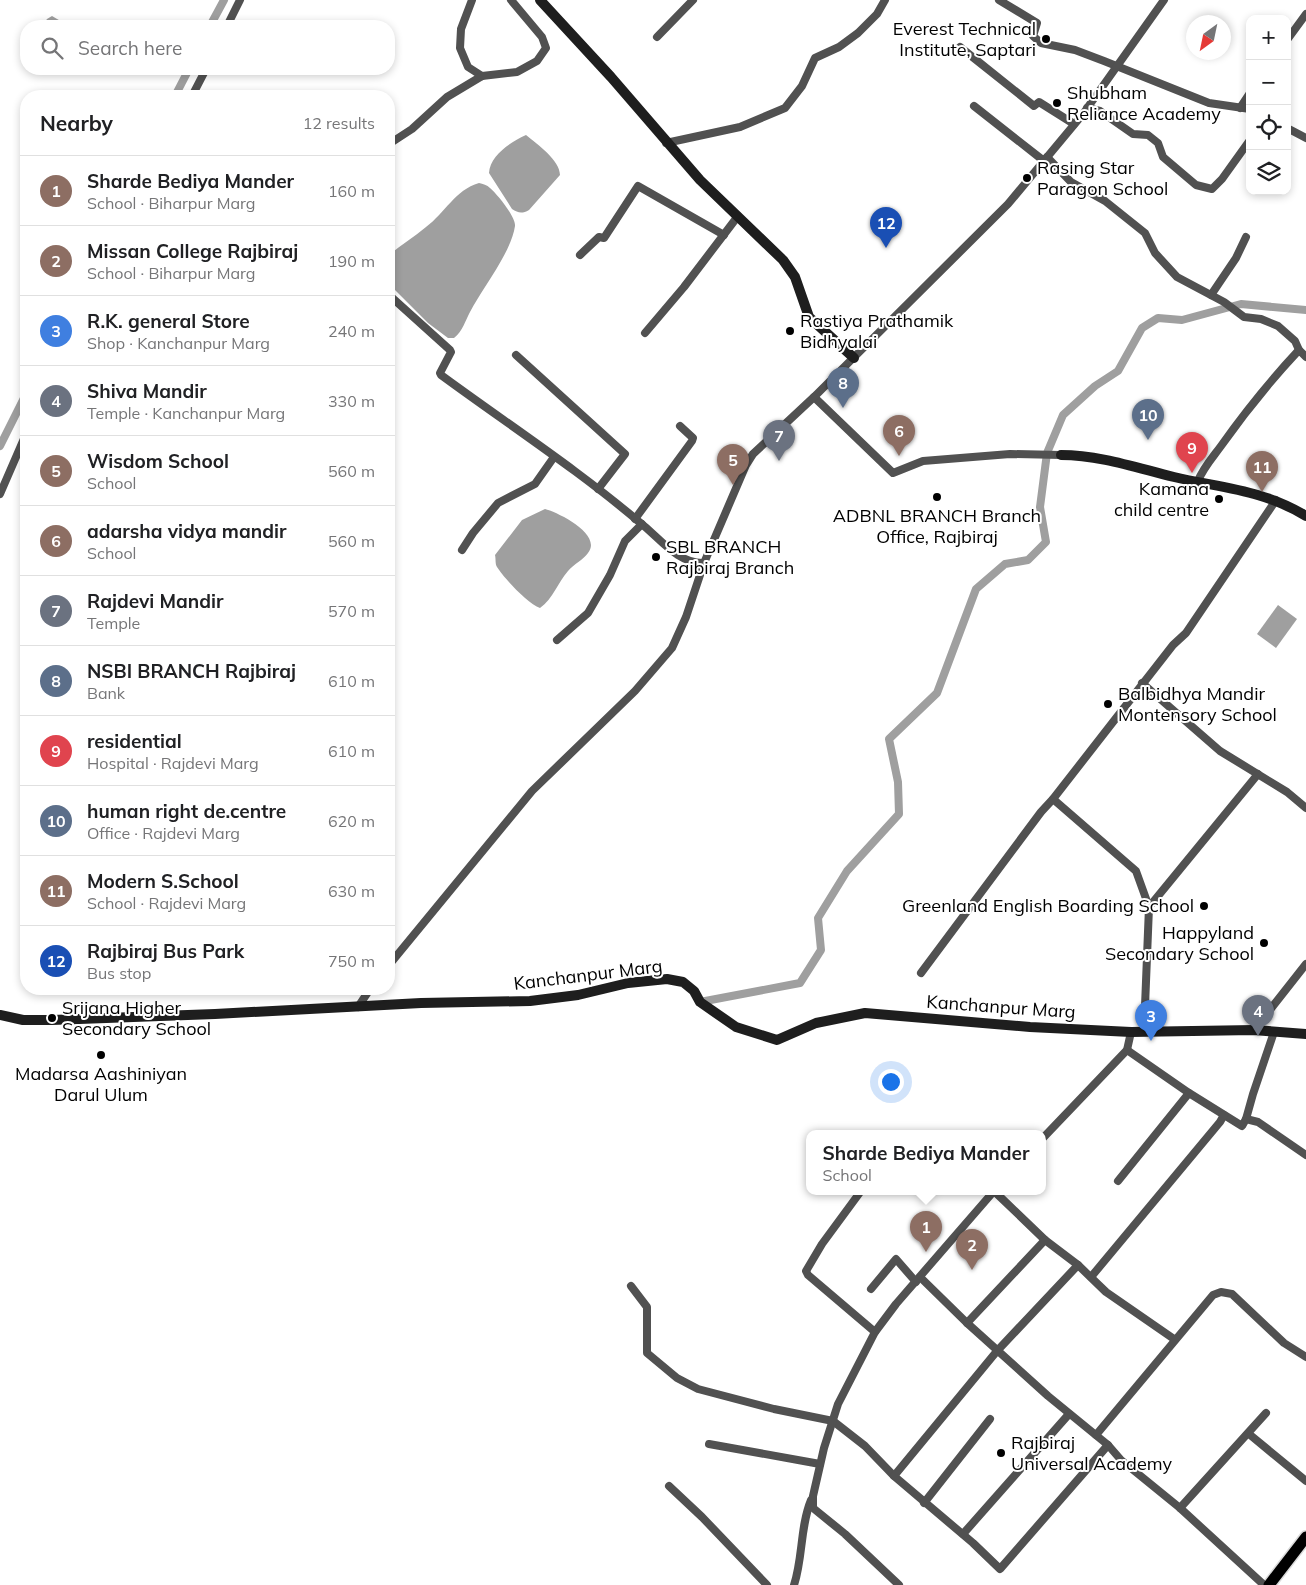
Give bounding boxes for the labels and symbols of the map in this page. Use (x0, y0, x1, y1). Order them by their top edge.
north arrow (1186, 15, 1231, 60)
place label: Everest Technical Institute, Saptari (893, 17, 1036, 61)
marker: Everest Technical Institute, Saptari (1040, 33, 1052, 45)
place label: Shubham Reliance Academy (1067, 81, 1221, 125)
marker: Shubham Reliance Academy (1051, 97, 1063, 109)
place label: Rasing Star Paragon School (1037, 156, 1168, 200)
marker: Rasing Star Paragon School (1021, 172, 1033, 184)
pin: 12 (870, 207, 902, 248)
place label: Rastiya Prathamik Bidhyalai (800, 309, 954, 353)
marker: Rastiya Prathamik Bidhyalai (784, 325, 796, 337)
pin: 8 (827, 367, 859, 408)
pin: 10 (1132, 399, 1164, 440)
pin: 6 (883, 415, 915, 456)
pin: 7 (763, 420, 795, 461)
pin: 9 (1176, 432, 1208, 473)
pin: 5 (717, 444, 749, 485)
pin: 11 (1246, 451, 1278, 492)
place label: Kamana child centre (1114, 477, 1209, 521)
marker: ADBNL BRANCH Branch Office, Rajbiraj (931, 491, 943, 503)
marker: Kamana child centre (1213, 493, 1225, 505)
place label: ADBNL BRANCH Branch Office, Rajbiraj (833, 504, 1041, 548)
place label: SBL BRANCH Rajbiraj Branch (666, 535, 794, 579)
marker: SBL BRANCH Rajbiraj Branch (650, 551, 662, 563)
place label: Balbidhya Mandir Montensory School (1118, 682, 1277, 726)
marker: Balbidhya Mandir Montensory School (1102, 698, 1114, 710)
place label: Greenland English Boarding School (902, 894, 1194, 917)
marker: Greenland English Boarding School (1198, 900, 1210, 912)
place label: Happyland Secondary School (1105, 921, 1254, 965)
marker: Happyland Secondary School (1258, 937, 1270, 949)
street label: Kanchanpur Marg (512, 954, 664, 995)
street label: Kanchanpur Marg (926, 990, 1076, 1023)
pin: 4 (1242, 995, 1274, 1036)
place label: Srijana Higher Secondary School (62, 996, 211, 1040)
pin: 3 (1135, 1000, 1167, 1041)
marker: Srijana Higher Secondary School (46, 1012, 58, 1024)
marker: Madarsa Aashiniyan Darul Ulum (95, 1049, 107, 1061)
place label: Madarsa Aashiniyan Darul Ulum (15, 1062, 187, 1106)
your location (878, 1069, 904, 1095)
pin: 1 (910, 1211, 942, 1252)
pin: 2 (956, 1229, 988, 1270)
place label: Rajbiraj Universal Academy (1011, 1431, 1172, 1475)
marker: Rajbiraj Universal Academy (995, 1447, 1007, 1459)

